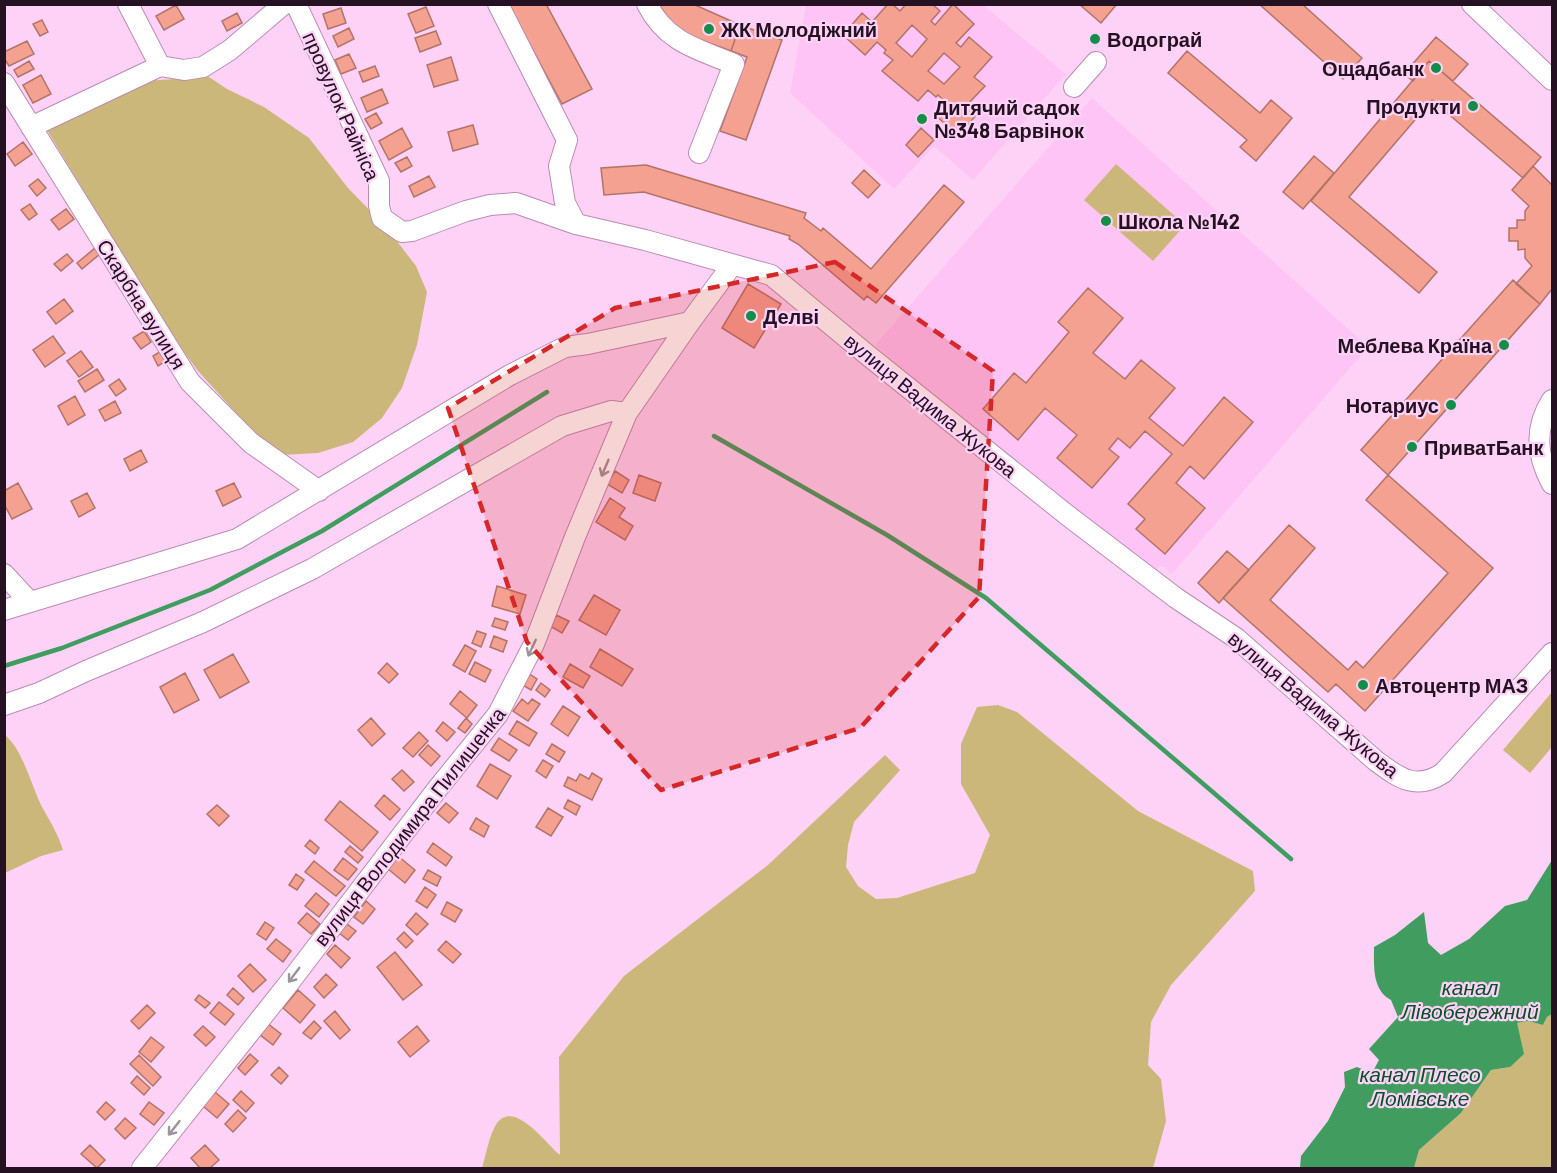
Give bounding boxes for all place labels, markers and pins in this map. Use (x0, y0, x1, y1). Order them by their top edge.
place label: ЖК Молодіжний (720, 17, 877, 41)
marker: ЖК Молодіжний (702, 22, 716, 36)
place label: Водограй (1107, 27, 1202, 51)
marker: Водограй (1088, 32, 1102, 46)
place label: Ощадбанк (1322, 56, 1425, 80)
marker: Ощадбанк (1429, 61, 1443, 75)
place label: Продукти (1366, 94, 1461, 118)
place label: Дитячий садок №348 Барвінок (934, 95, 1085, 142)
marker: Продукти (1466, 99, 1480, 113)
marker: Дитячий садок №348 Барвінок (915, 112, 929, 126)
place label: Школа №142 (1118, 209, 1240, 233)
marker: Школа №142 (1099, 214, 1113, 228)
place label: Делві (763, 304, 819, 328)
marker: Делві (744, 309, 758, 323)
place label: Меблева Країна (1338, 333, 1493, 357)
marker: Меблева Країна (1497, 338, 1511, 352)
place label: Нотариус (1346, 393, 1439, 417)
marker: Нотариус (1444, 398, 1458, 412)
place label: ПриватБанк (1424, 435, 1544, 459)
marker: ПриватБанк (1405, 440, 1419, 454)
place label: Автоцентр МАЗ (1375, 673, 1528, 697)
marker: Автоцентр МАЗ (1356, 678, 1370, 692)

